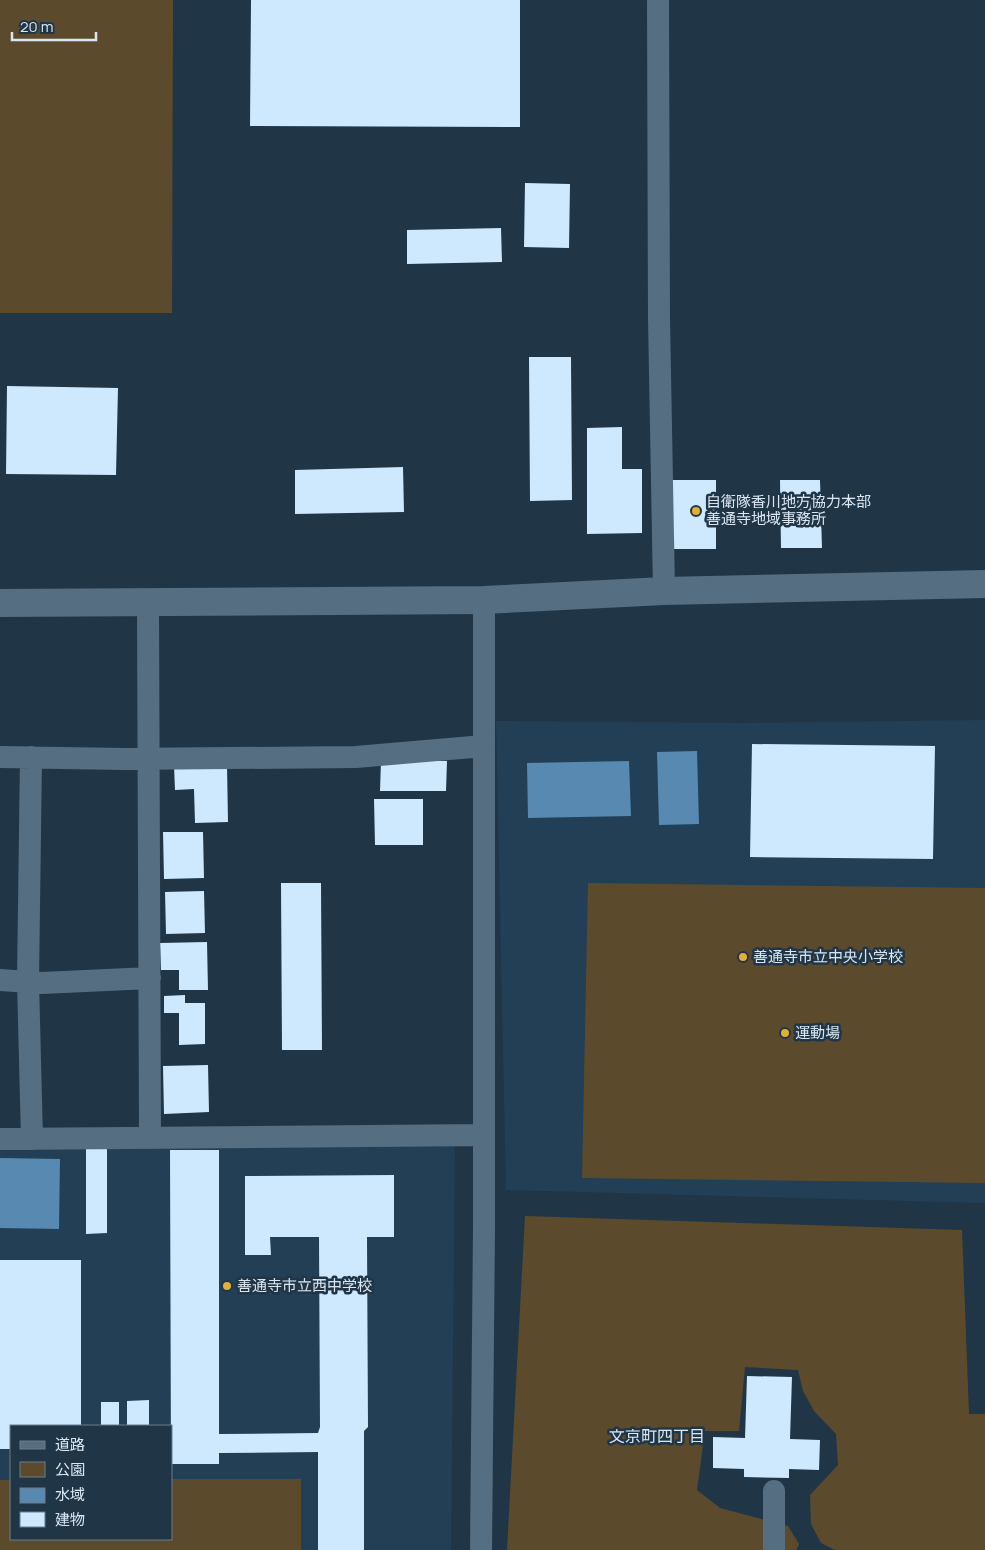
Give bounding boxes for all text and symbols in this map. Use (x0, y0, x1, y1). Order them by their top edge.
scale bar (12, 10, 96, 42)
text: 20 m (20, 16, 53, 37)
place label: 自衛隊香川地方協力本部 善通寺地域事務所 (706, 491, 871, 529)
marker: 自衛隊香川地方協力本部 善通寺地域事務所 (690, 505, 702, 517)
place label: 善通寺市立中央小学校 (753, 946, 903, 967)
marker: 善通寺市立中央小学校 (737, 951, 749, 963)
place label: 運動場 (795, 1022, 840, 1043)
marker: 運動場 (779, 1027, 791, 1039)
place label: 善通寺市立西中学校 (237, 1275, 372, 1296)
marker: 善通寺市立西中学校 (221, 1280, 233, 1292)
legend (10, 1425, 172, 1540)
district label: 文京町四丁目 (609, 1425, 705, 1447)
text: 道路 (55, 1434, 85, 1455)
text: 公園 (55, 1459, 85, 1480)
text: 水域 (55, 1484, 85, 1505)
text: 建物 (55, 1509, 85, 1530)

